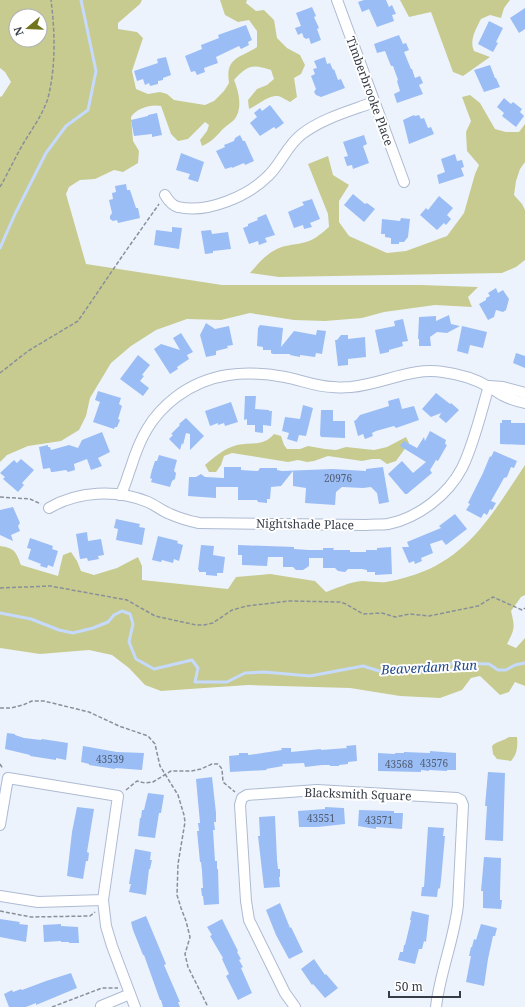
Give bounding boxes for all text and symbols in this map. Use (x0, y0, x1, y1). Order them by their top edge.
north arrow (8, 8, 48, 48)
text: N (9, 25, 27, 38)
street label: Timberbrooke Place (342, 34, 398, 148)
house number: 20976 (324, 471, 352, 485)
street label: Nightshade Place (256, 515, 354, 533)
water label: Beaverdam Run (380, 655, 478, 679)
house number: 43539 (96, 752, 124, 766)
house number: 43576 (420, 756, 448, 770)
house number: 43568 (385, 757, 413, 771)
street label: Blacksmith Square (304, 784, 412, 804)
house number: 43551 (307, 811, 335, 825)
house number: 43571 (365, 813, 393, 827)
scale bar (389, 973, 460, 999)
text: 50 m (395, 978, 423, 995)

